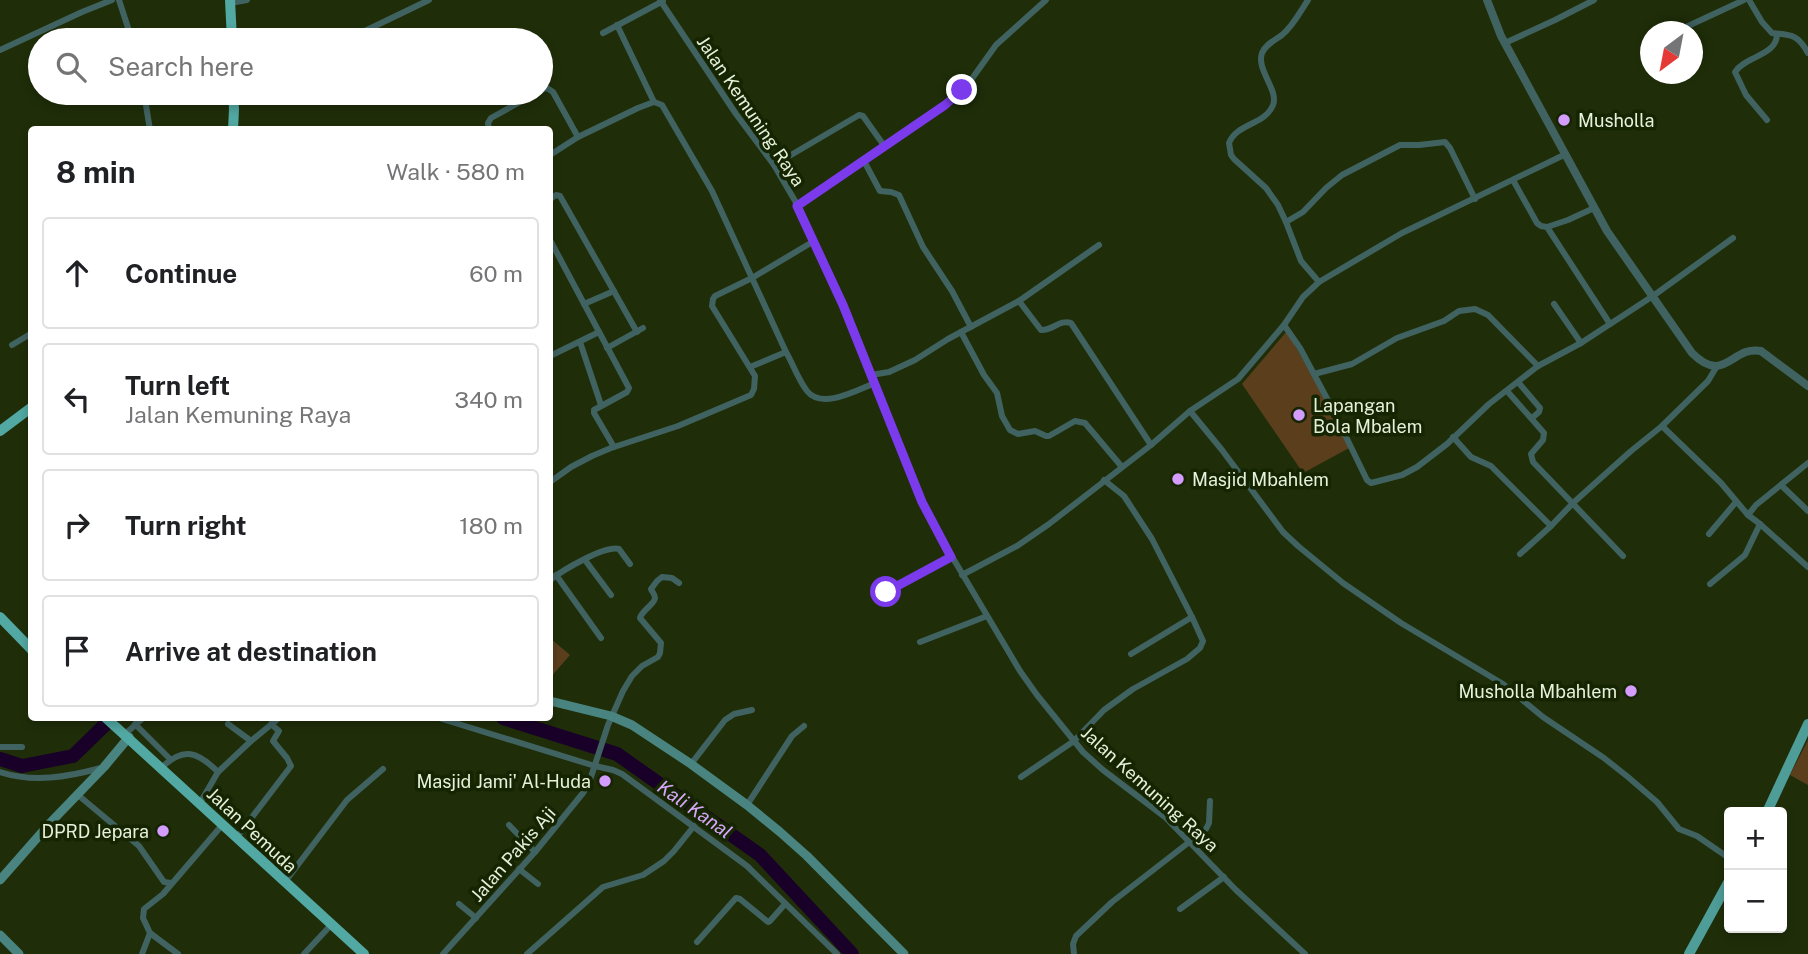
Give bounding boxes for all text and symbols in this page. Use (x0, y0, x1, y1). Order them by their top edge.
north arrow (1640, 21, 1703, 84)
search box (28, 28, 553, 105)
street label: Jalan Kemuning Raya (693, 32, 809, 190)
icon: search (52, 48, 90, 86)
text: Search here (108, 51, 254, 82)
route end (946, 74, 977, 105)
place label: Musholla (1578, 110, 1655, 131)
marker: Musholla (1556, 112, 1572, 128)
text: 8 min (56, 154, 136, 190)
text: Walk · 580 m (386, 158, 525, 185)
icon: ahead (58, 254, 96, 292)
text: Continue (125, 258, 237, 289)
text: 60 m (469, 260, 523, 287)
text: Turn left (125, 370, 230, 401)
icon: left (58, 380, 96, 418)
text: 340 m (455, 386, 523, 413)
place label: Lapangan Bola Mbalem (1313, 395, 1422, 437)
text: Jalan Kemuning Raya (125, 401, 351, 428)
marker: Lapangan Bola Mbalem (1291, 407, 1307, 423)
place label: Masjid Mbahlem (1192, 469, 1329, 490)
marker: Masjid Mbahlem (1170, 471, 1186, 487)
icon: right (58, 506, 96, 544)
text: Turn right (125, 510, 247, 541)
text: 180 m (459, 512, 523, 539)
route start (870, 576, 901, 607)
icon: arrive (58, 632, 96, 670)
text: Arrive at destination (125, 636, 377, 667)
place label: Musholla Mbahlem (1458, 681, 1617, 702)
marker: Musholla Mbahlem (1623, 683, 1639, 699)
street label: Jalan Kemuning Raya (1077, 722, 1223, 856)
place label: Masjid Jami' Al-Huda (416, 771, 591, 792)
marker: Masjid Jami' Al-Huda (597, 773, 613, 789)
water label: Kali Kanal (653, 775, 737, 843)
street label: Jalan Pemuda (203, 783, 301, 877)
street label: Jalan Pakis Aji (466, 802, 560, 906)
map controls (1724, 807, 1787, 933)
button: + (1724, 807, 1787, 870)
place label: DPRD Jepara (42, 821, 149, 842)
marker: DPRD Jepara (155, 823, 171, 839)
button: − (1724, 870, 1787, 933)

